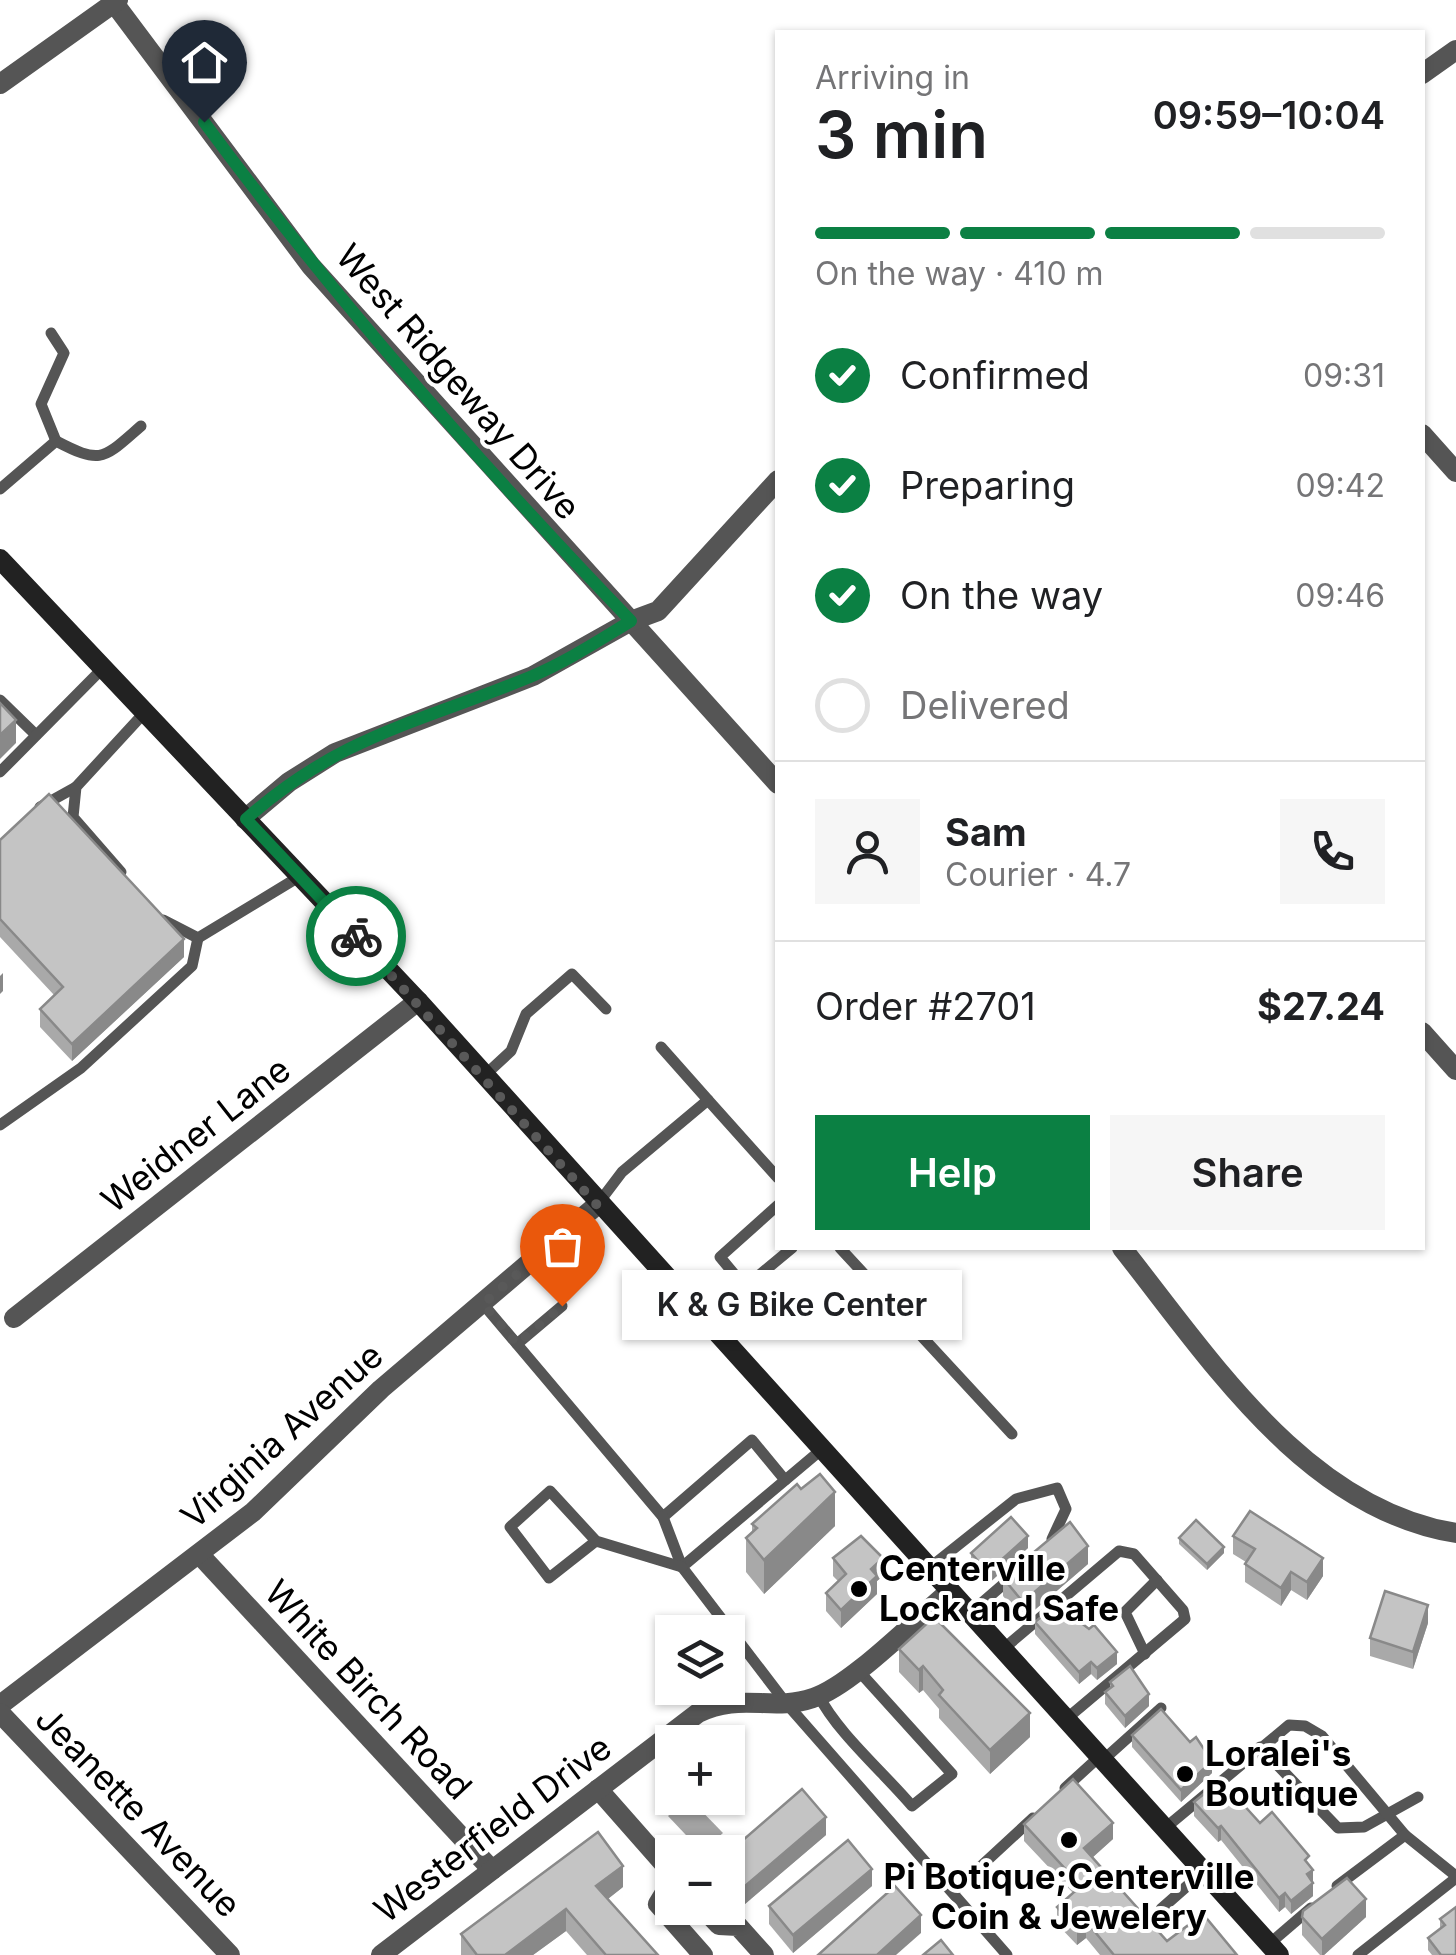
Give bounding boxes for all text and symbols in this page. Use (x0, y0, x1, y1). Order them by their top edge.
pin (162, 20, 247, 123)
icon: home (177, 35, 232, 90)
text: Arriving in (815, 58, 970, 97)
text: 09:59–10:04 (1153, 92, 1385, 138)
text: 3 min (815, 95, 988, 174)
street label: West Ridgeway Drive (328, 235, 590, 527)
text: On the way · 410 m (815, 254, 1104, 293)
icon: check (815, 348, 870, 403)
text: Confirmed (900, 352, 1090, 398)
text: 09:31 (1303, 356, 1385, 395)
icon: check (815, 458, 870, 513)
text: Preparing (900, 462, 1075, 508)
text: 09:42 (1296, 466, 1385, 505)
icon: check (815, 568, 870, 623)
text: On the way (900, 572, 1103, 618)
text: 09:46 (1295, 576, 1385, 615)
text: Delivered (900, 682, 1070, 728)
button: person (815, 799, 920, 904)
button: phone (1280, 799, 1385, 904)
text: Sam (945, 809, 1027, 855)
text: Courier · 4.7 (945, 855, 1131, 894)
courier (306, 886, 406, 986)
icon: bike (329, 909, 384, 964)
text: Order #2701 (815, 983, 1036, 1029)
text: $27.24 (1257, 983, 1385, 1029)
street label: Weidner Lane (93, 1048, 298, 1221)
button: Help (815, 1115, 1090, 1230)
button: Share (1110, 1115, 1385, 1230)
pin (520, 1204, 605, 1307)
icon: bag (535, 1219, 590, 1274)
callout: K & G Bike Center (622, 1271, 962, 1341)
text: K & G Bike Center (657, 1285, 927, 1324)
street label: Virginia Avenue (172, 1334, 391, 1537)
place label: Centerville Lock and Safe (879, 1547, 1119, 1629)
street label: White Birch Road (257, 1571, 481, 1807)
marker: Centerville Lock and Safe (848, 1578, 870, 1600)
map controls (655, 1615, 745, 1925)
button: layers (655, 1615, 745, 1705)
street label: Jeanette Avenue (28, 1697, 250, 1925)
button: + (655, 1725, 745, 1815)
street label: Westerfield Drive (366, 1726, 619, 1931)
place label: Loralei's Boutique (1205, 1732, 1358, 1814)
marker: Loralei's Boutique (1174, 1763, 1196, 1785)
marker: Pi Botique;Centerville Coin & Jewelery (1058, 1829, 1080, 1851)
button: − (655, 1835, 745, 1925)
place label: Pi Botique;Centerville Coin & Jewelery (883, 1855, 1255, 1937)

